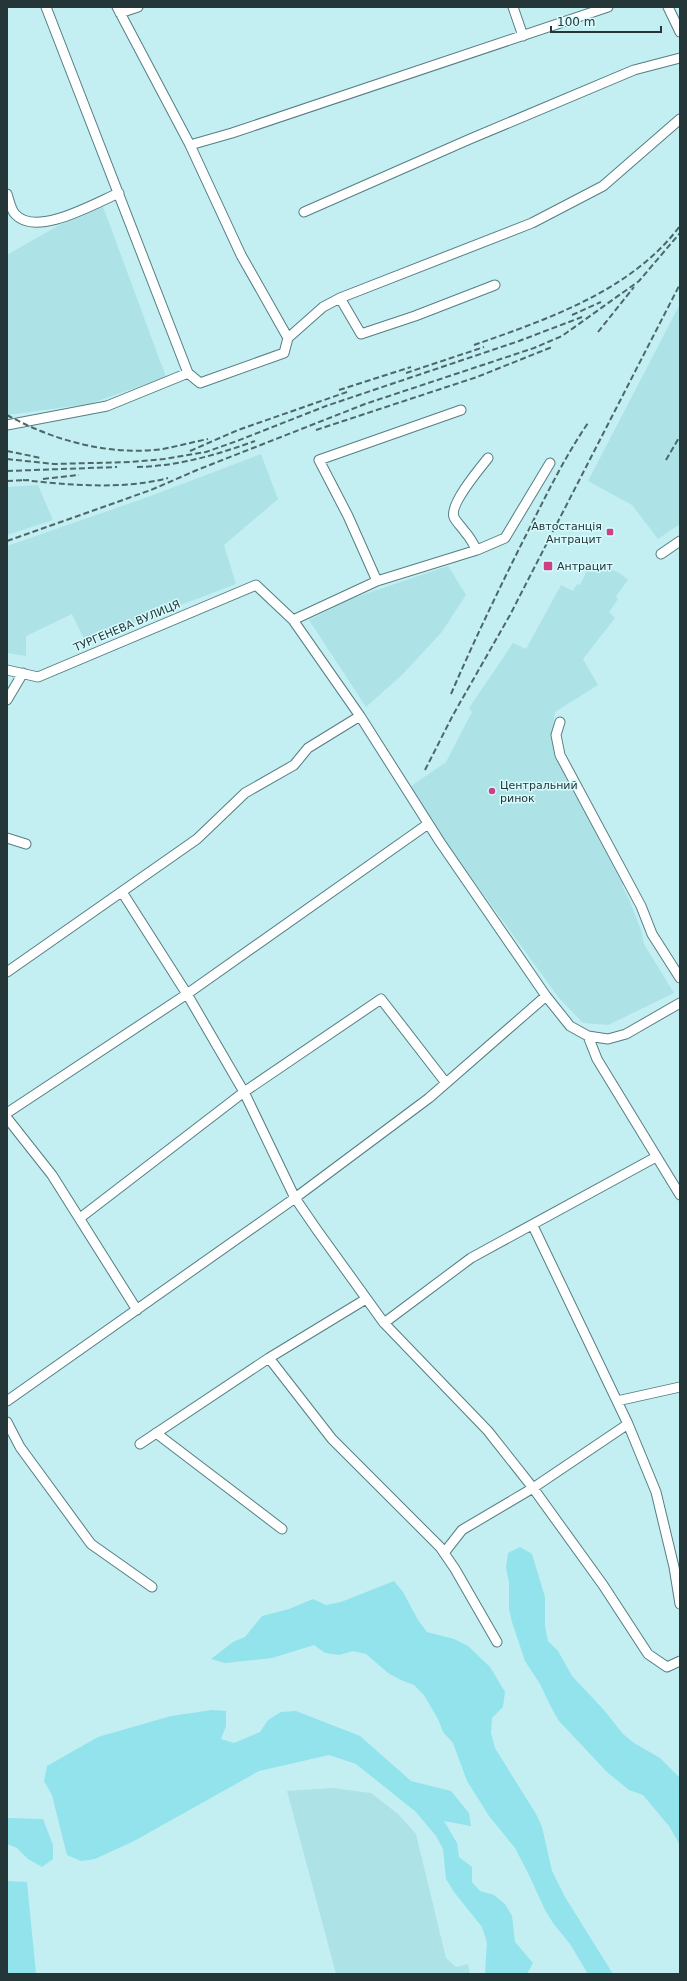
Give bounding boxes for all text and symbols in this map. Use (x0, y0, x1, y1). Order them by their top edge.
scale bar (551, 8, 661, 34)
text: 100 m (557, 15, 595, 29)
place label: Автостанція Антрацит (531, 520, 603, 546)
marker: Автостанція Антрацит (605, 527, 615, 537)
marker: Антрацит (542, 560, 554, 572)
place label: Антрацит (557, 560, 613, 573)
street label: ТУРГЕНЕВА ВУЛИЦЯ (71, 598, 182, 655)
place label: Центральний ринок (500, 779, 578, 805)
marker: Центральний ринок (487, 786, 497, 796)

